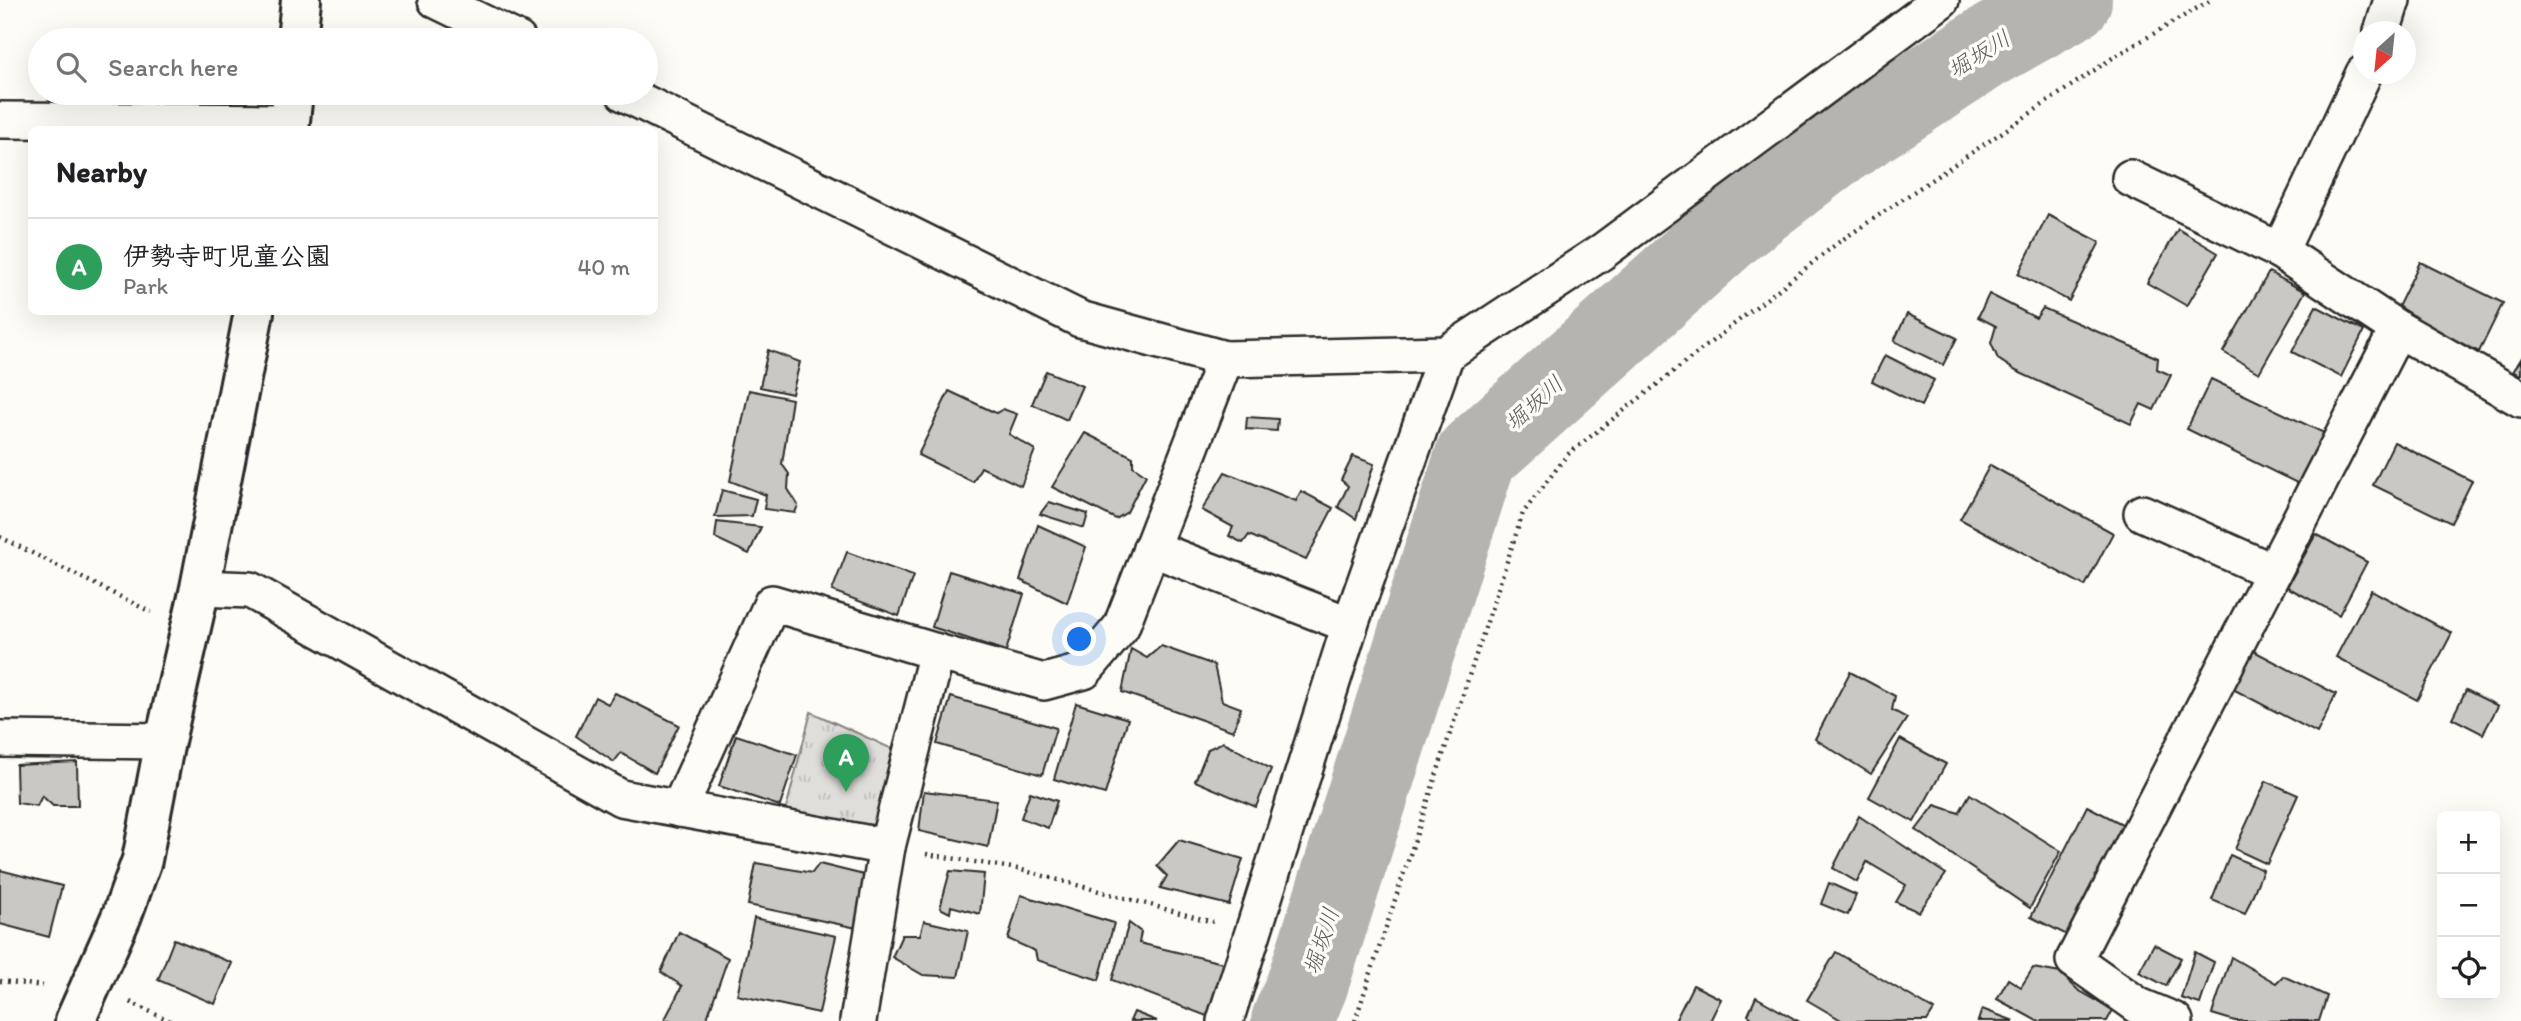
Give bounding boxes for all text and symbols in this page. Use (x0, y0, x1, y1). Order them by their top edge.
north arrow (2353, 21, 2416, 84)
water label: 堀坂川 (1942, 24, 2016, 84)
search box (28, 28, 658, 105)
icon: search (52, 48, 90, 86)
text: Search here (108, 51, 238, 83)
text: Nearby (56, 153, 147, 190)
text: 伊勢寺町児童公園 (123, 240, 331, 272)
text: A (72, 253, 86, 281)
text: 40 m (577, 253, 630, 281)
text: Park (123, 272, 168, 300)
water label: 堀坂川 (1499, 370, 1569, 436)
your location (1062, 622, 1096, 656)
pin: A (823, 734, 869, 792)
map controls (2437, 811, 2500, 1000)
button: + (2437, 811, 2500, 874)
button: − (2437, 874, 2500, 937)
water label: 堀坂川 (1297, 904, 1345, 978)
button: locate (2437, 937, 2500, 1000)

